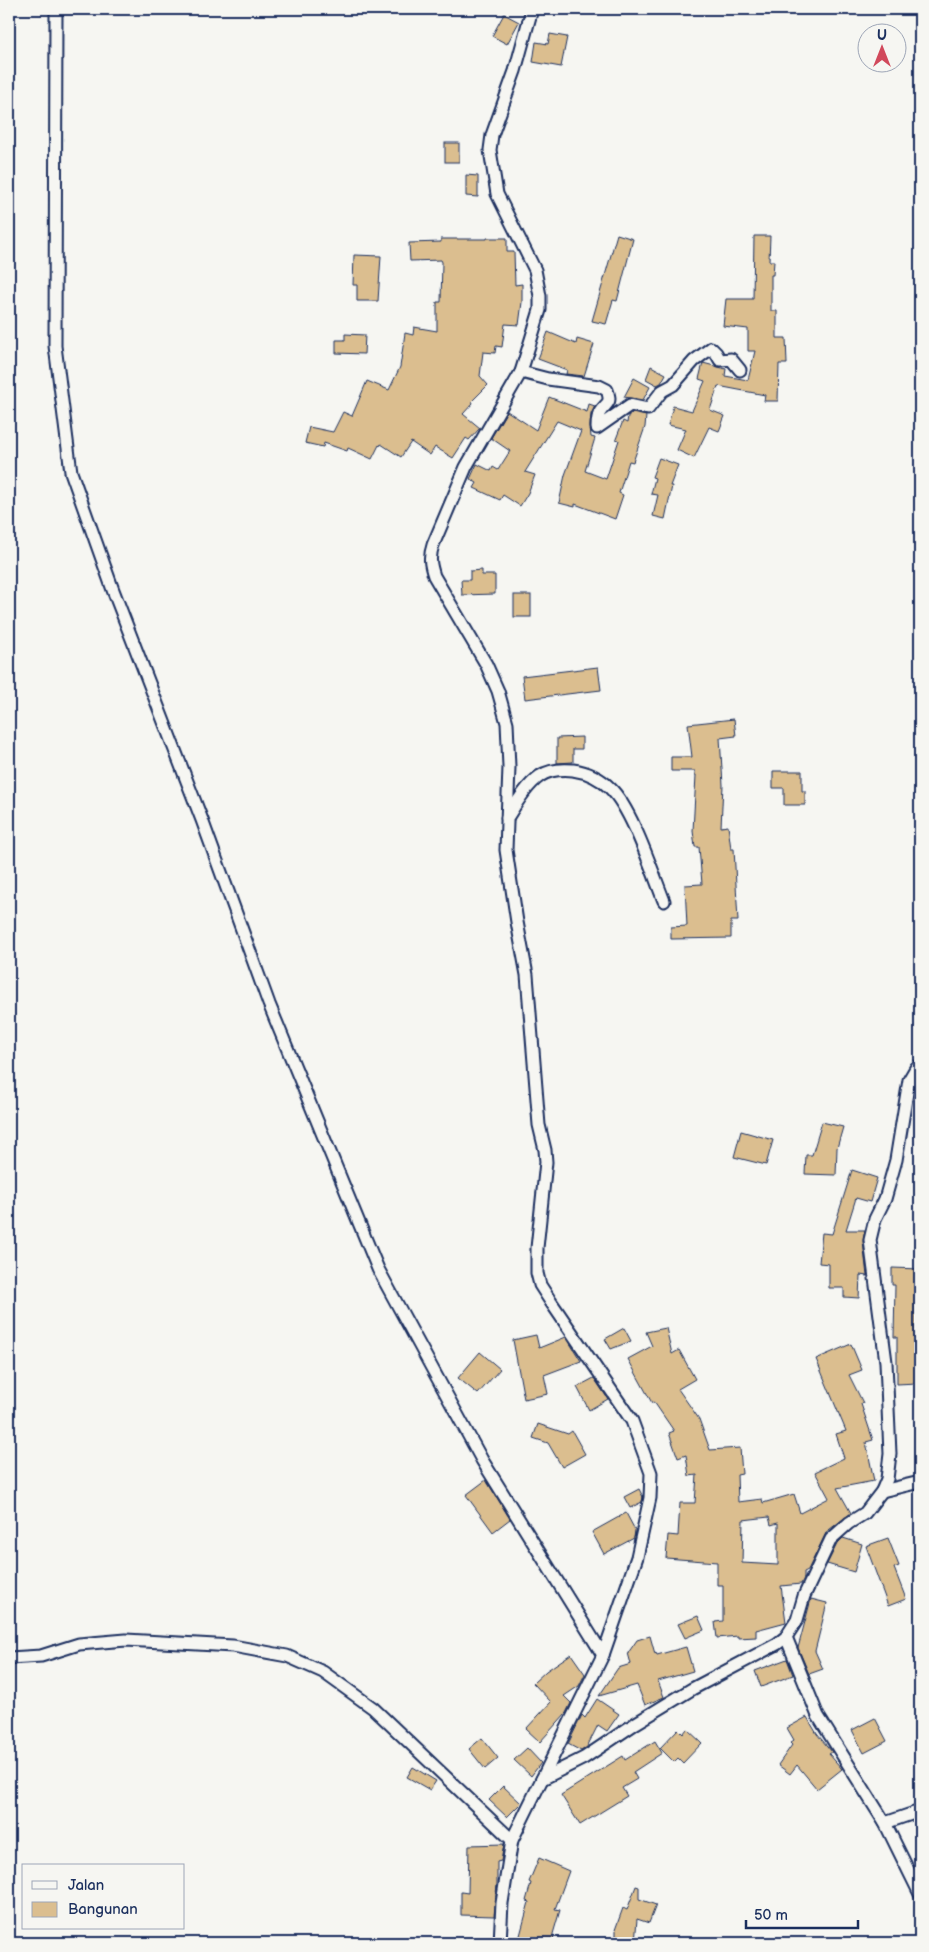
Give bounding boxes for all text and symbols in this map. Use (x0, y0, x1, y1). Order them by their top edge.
north arrow (856, 22, 906, 72)
text: U (877, 27, 887, 44)
legend (22, 1864, 185, 1930)
text: Jalan (68, 1876, 104, 1895)
scale bar (746, 1897, 859, 1929)
text: Bangunan (68, 1900, 138, 1919)
text: 50 m (754, 1906, 788, 1925)

